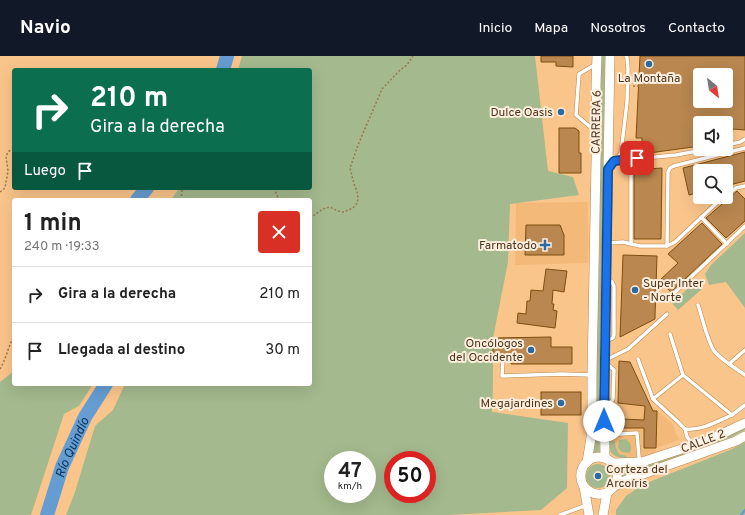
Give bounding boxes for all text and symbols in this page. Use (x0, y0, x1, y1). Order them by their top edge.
text: Navio (20, 16, 71, 40)
text: Inicio (479, 20, 512, 37)
text: Mapa (534, 20, 568, 37)
text: Nosotros (590, 20, 646, 37)
text: Contacto (668, 20, 725, 37)
marker: La Montaña (644, 59, 654, 69)
north arrow (693, 68, 733, 108)
map controls (693, 68, 733, 204)
place label: La Montaña (618, 71, 680, 87)
text: 210 m (90, 81, 168, 117)
icon: right (24, 84, 76, 136)
street label: CARRERA 6 (588, 90, 606, 154)
place label: Dulce Oasis (490, 105, 553, 121)
marker: Dulce Oasis (556, 107, 566, 117)
text: Gira a la derecha (90, 116, 225, 139)
button: sound (693, 116, 733, 156)
pin (620, 141, 654, 175)
icon: arrive (626, 147, 648, 169)
icon: arrive (74, 160, 96, 182)
text: Luego (24, 162, 66, 181)
button: search (693, 164, 733, 204)
text: 1 min (24, 209, 82, 239)
button: close (258, 211, 300, 253)
place label: Farmatodo (479, 238, 537, 254)
text: 240 m · 19:33 (24, 239, 100, 255)
marker: Farmatodo (540, 240, 550, 250)
place label: Super Inter - Norte (643, 276, 704, 306)
icon: right (24, 284, 46, 306)
text: Gira a la derecha (58, 285, 176, 304)
text: 210 m (259, 285, 300, 304)
marker: Super Inter - Norte (630, 285, 640, 295)
place label: Oncólogos del Occidente (449, 336, 523, 366)
icon: arrive (24, 340, 46, 362)
text: Llegada al destino (58, 341, 185, 360)
text: 30 m (265, 341, 300, 360)
marker: Oncólogos del Occidente (526, 345, 536, 355)
place label: Megajardines (481, 396, 553, 412)
marker: Megajardines (556, 398, 566, 408)
position arrow (583, 400, 625, 442)
water label: Río Quindío (53, 415, 94, 480)
street label: CALLE 2 (679, 426, 728, 458)
speed limit sign: 50 (384, 451, 436, 503)
text: 47 (338, 459, 362, 485)
place label: Corteza del Arcoíris (606, 462, 668, 492)
marker: Corteza del Arcoíris (593, 471, 603, 481)
text: km/h (338, 480, 362, 493)

